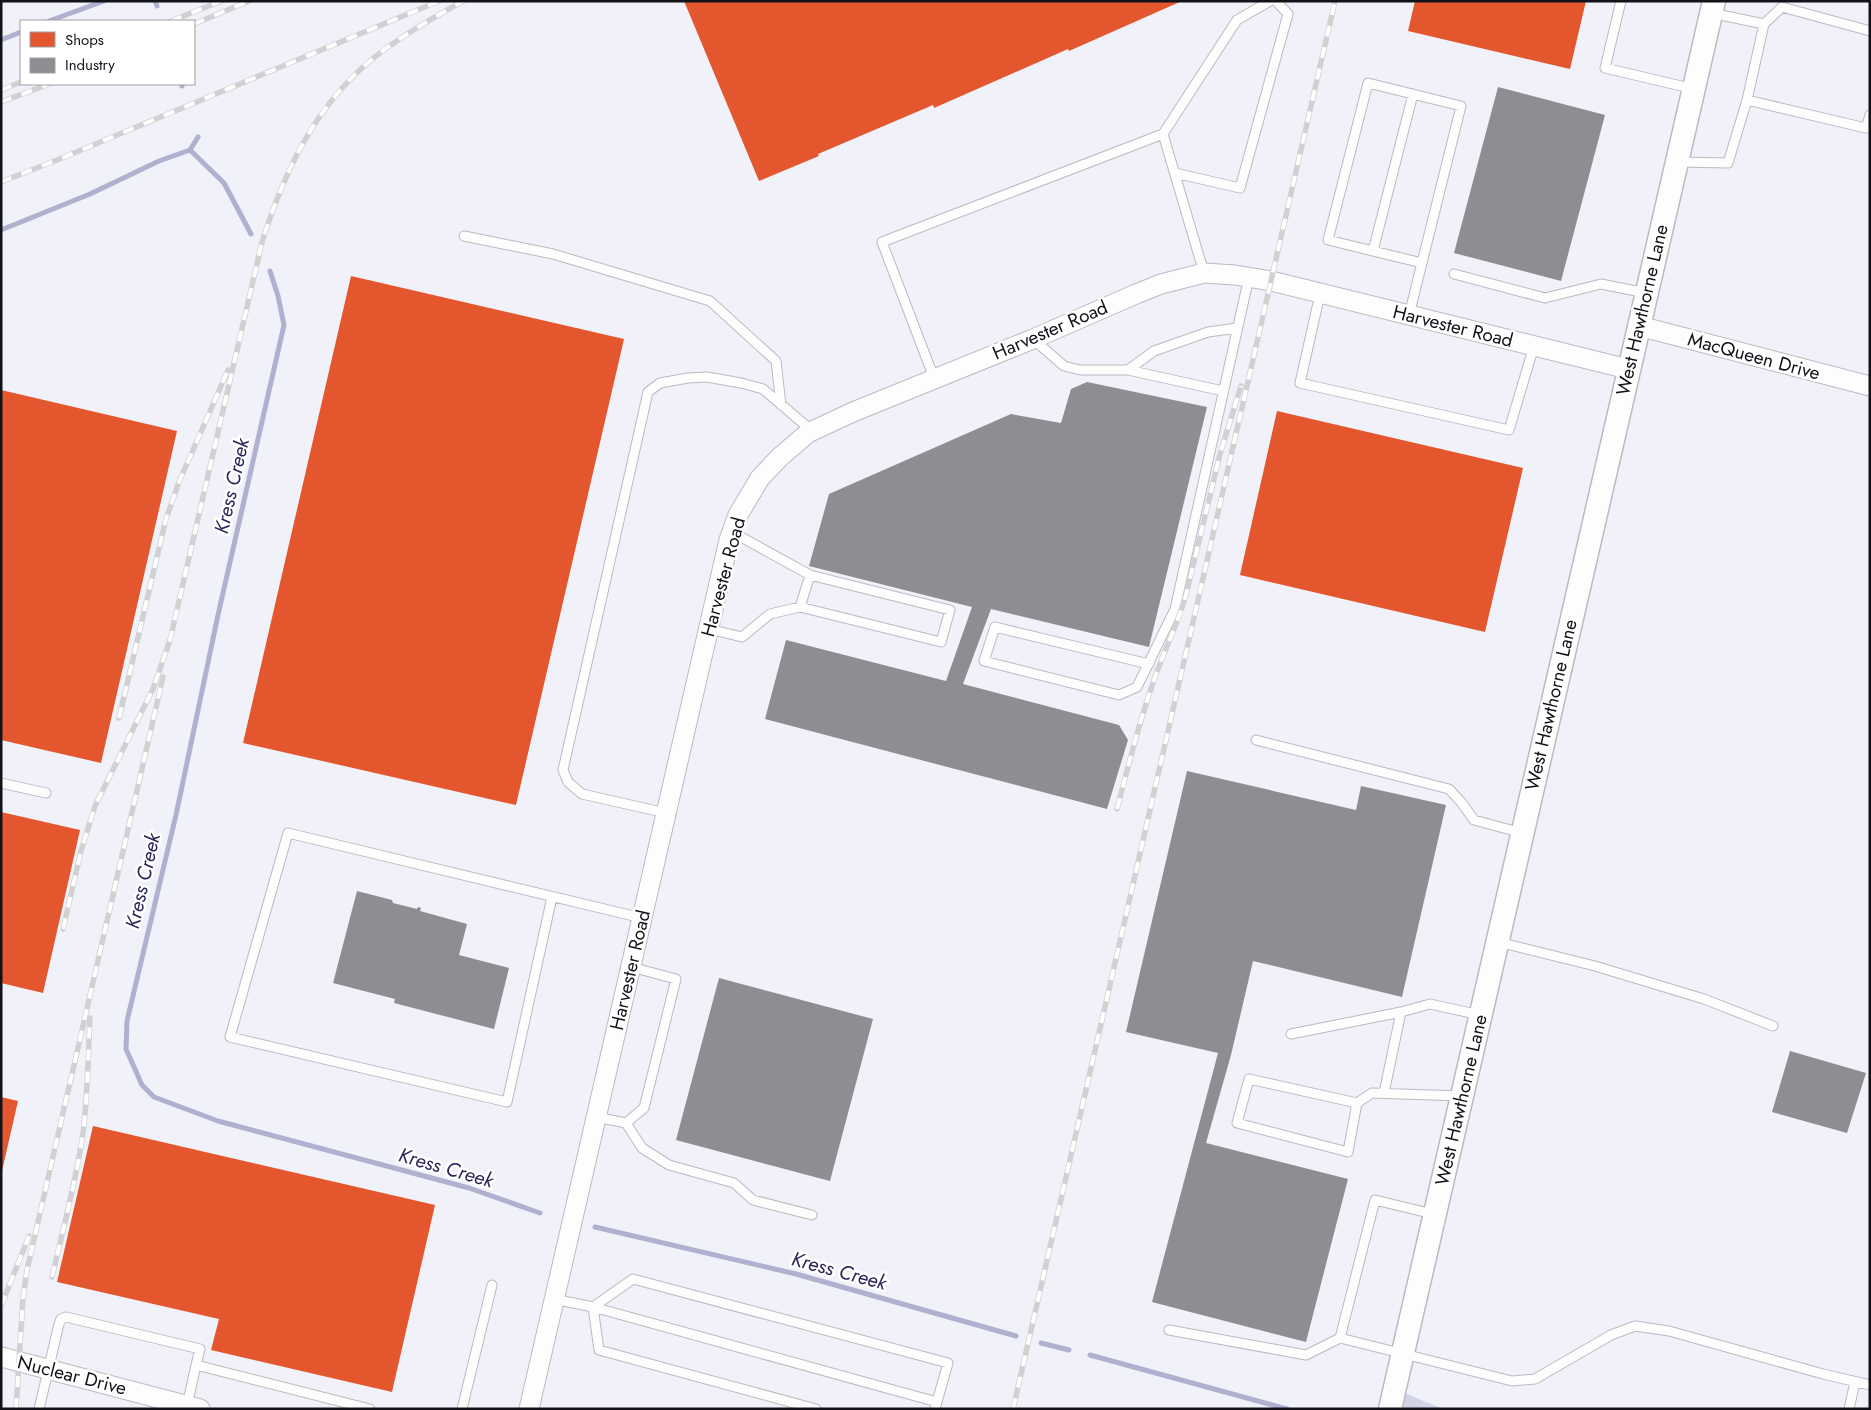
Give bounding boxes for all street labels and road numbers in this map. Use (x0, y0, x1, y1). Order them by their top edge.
street label: West Hawthorne Lane (1609, 222, 1675, 398)
street label: Harvester Road (988, 294, 1112, 366)
street label: Harvester Road (1390, 298, 1516, 354)
street label: MacQueen Drive (1685, 325, 1823, 387)
street label: Harvester Road (694, 514, 752, 640)
street label: West Hawthorne Lane (1518, 617, 1584, 793)
street label: Harvester Road (603, 907, 657, 1033)
street label: West Hawthorne Lane (1428, 1012, 1494, 1188)
street label: Nuclear Drive (15, 1348, 130, 1402)

